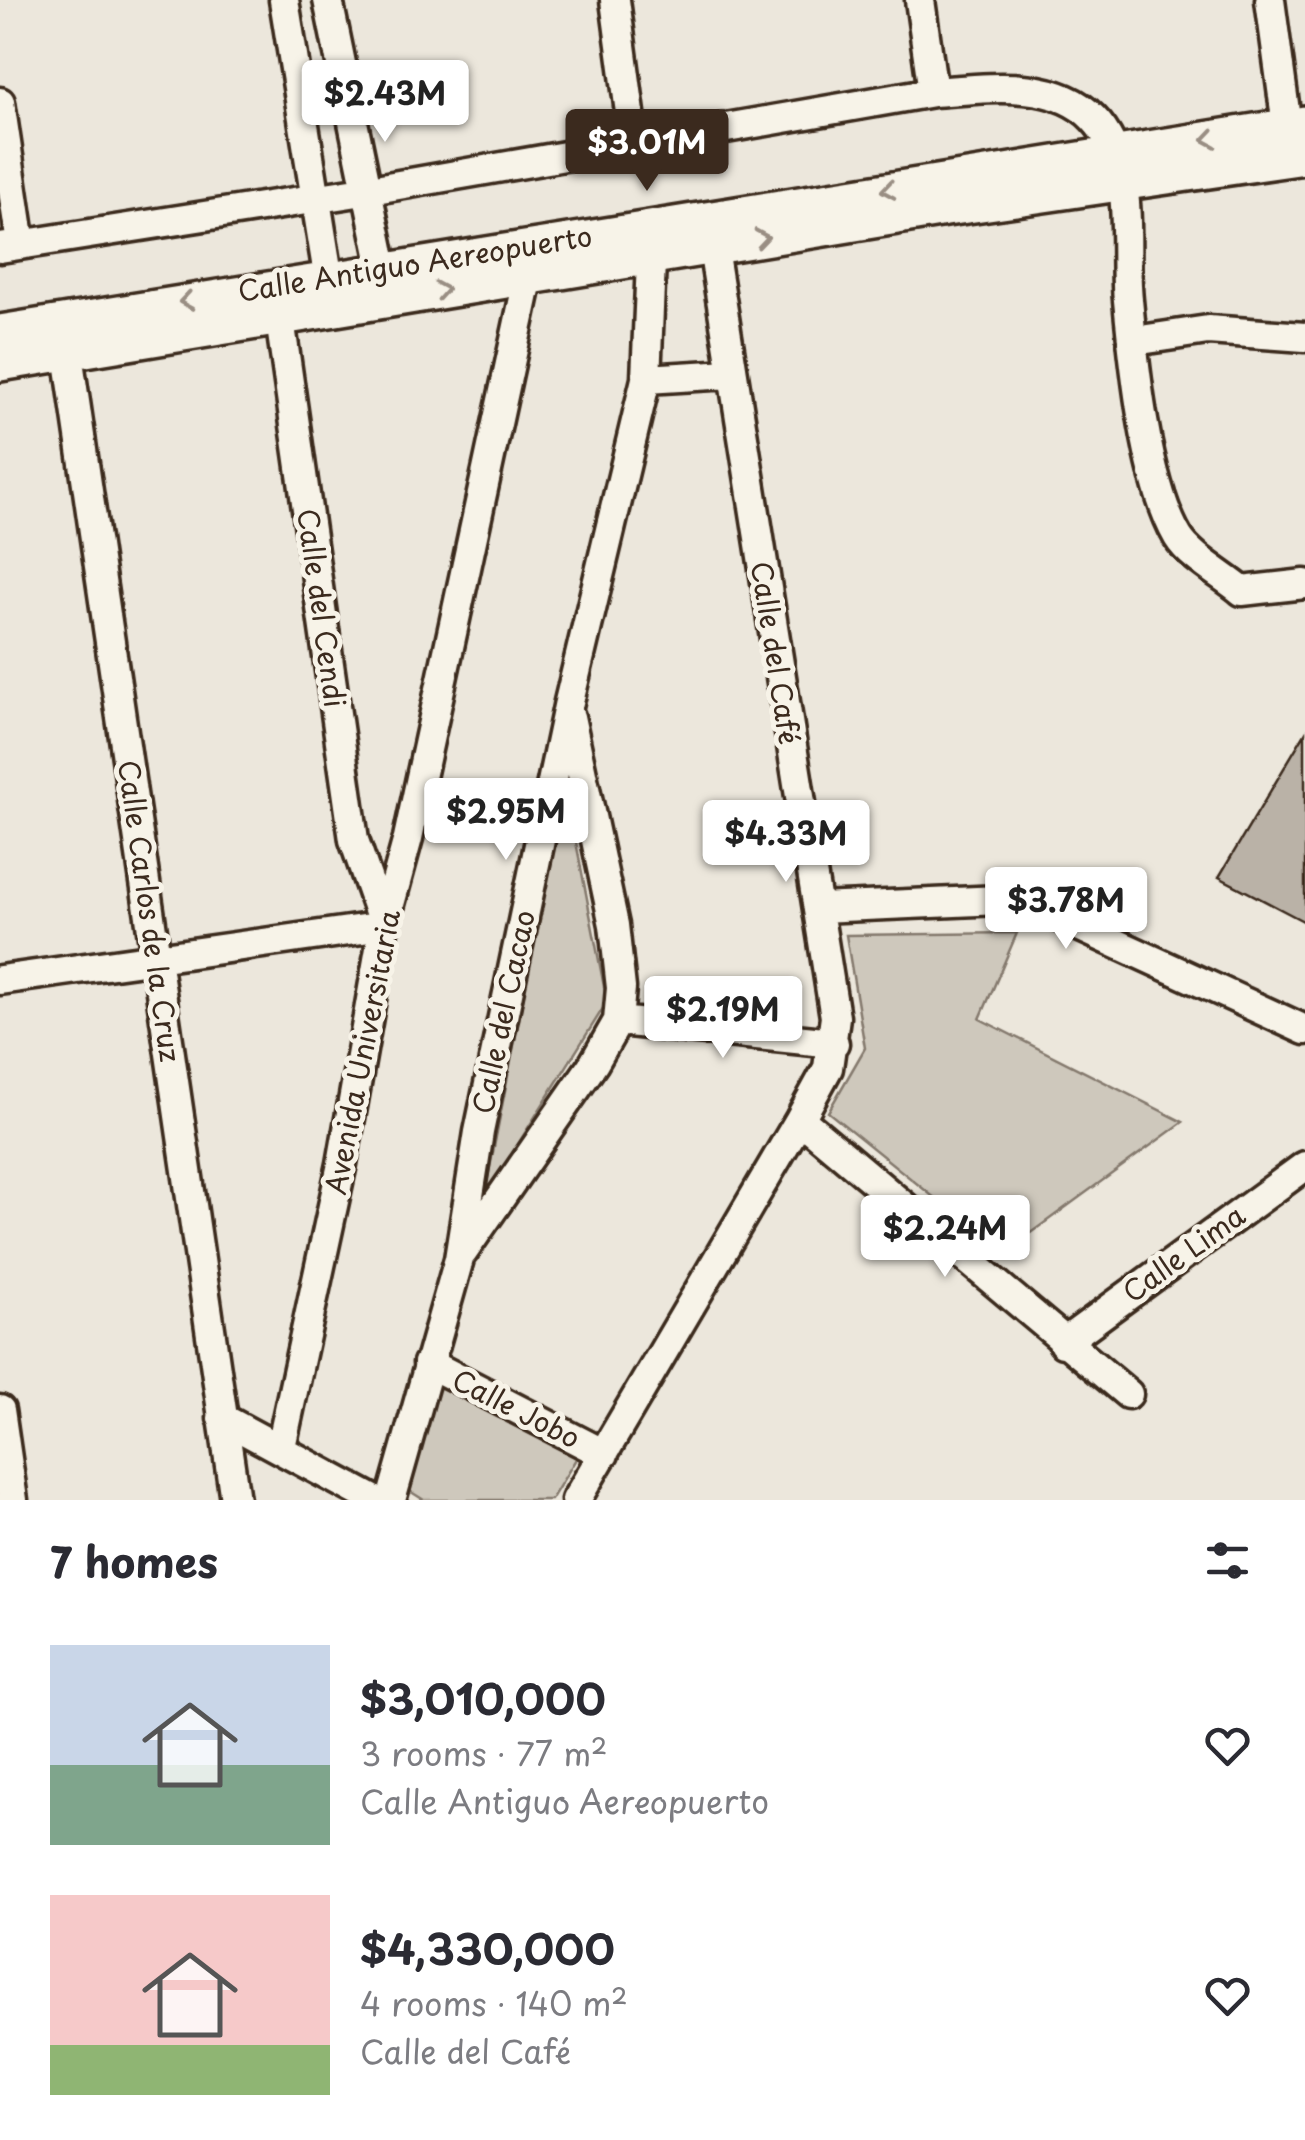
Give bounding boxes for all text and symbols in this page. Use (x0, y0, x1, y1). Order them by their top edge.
pin: $2.43M (304, 60, 466, 145)
text: $2.43M (324, 68, 446, 116)
pin: $3.01M (566, 109, 728, 194)
text: $3.01M (587, 117, 707, 165)
one-way arrow (1200, 128, 1217, 149)
one-way arrow (879, 178, 896, 199)
street label: Calle Antiguo Aereopuerto (235, 213, 595, 312)
one-way arrow (754, 228, 771, 249)
one-way arrow (433, 280, 450, 301)
one-way arrow (178, 290, 195, 311)
street label: Calle del Cendi (287, 506, 358, 710)
street label: Calle del Café (741, 558, 812, 747)
street label: Calle Carlos de la Cruz (108, 757, 193, 1064)
pin: $2.95M (425, 778, 587, 863)
text: $2.95M (446, 786, 566, 834)
pin: $4.33M (705, 800, 867, 885)
text: $4.33M (725, 808, 847, 856)
pin: $3.78M (985, 867, 1147, 952)
text: $3.78M (1007, 875, 1125, 923)
street label: Avenida Universitaria (313, 905, 410, 1198)
street label: Calle del Cacao (460, 906, 545, 1118)
pin: $2.19M (642, 976, 804, 1061)
text: $2.19M (666, 984, 780, 1032)
street label: Calle Lima (1113, 1193, 1254, 1312)
pin: $2.24M (864, 1195, 1026, 1280)
text: $2.24M (883, 1203, 1007, 1251)
street label: Calle Jobo (445, 1357, 588, 1458)
text: 7 homes (50, 1529, 218, 1592)
icon: filters (1200, 1533, 1255, 1588)
text: $3,010,000 (360, 1666, 606, 1729)
icon: home (130, 1685, 250, 1805)
icon: heart (1200, 1718, 1255, 1773)
text: 3 rooms · 77 m² (360, 1729, 608, 1777)
text: Calle Antiguo Aereopuerto (360, 1777, 769, 1825)
text: $4,330,000 (360, 1916, 615, 1979)
icon: home (130, 1935, 250, 2055)
icon: heart (1200, 1968, 1255, 2023)
text: 4 rooms · 140 m² (360, 1979, 628, 2027)
text: Calle del Café (360, 2027, 571, 2075)

